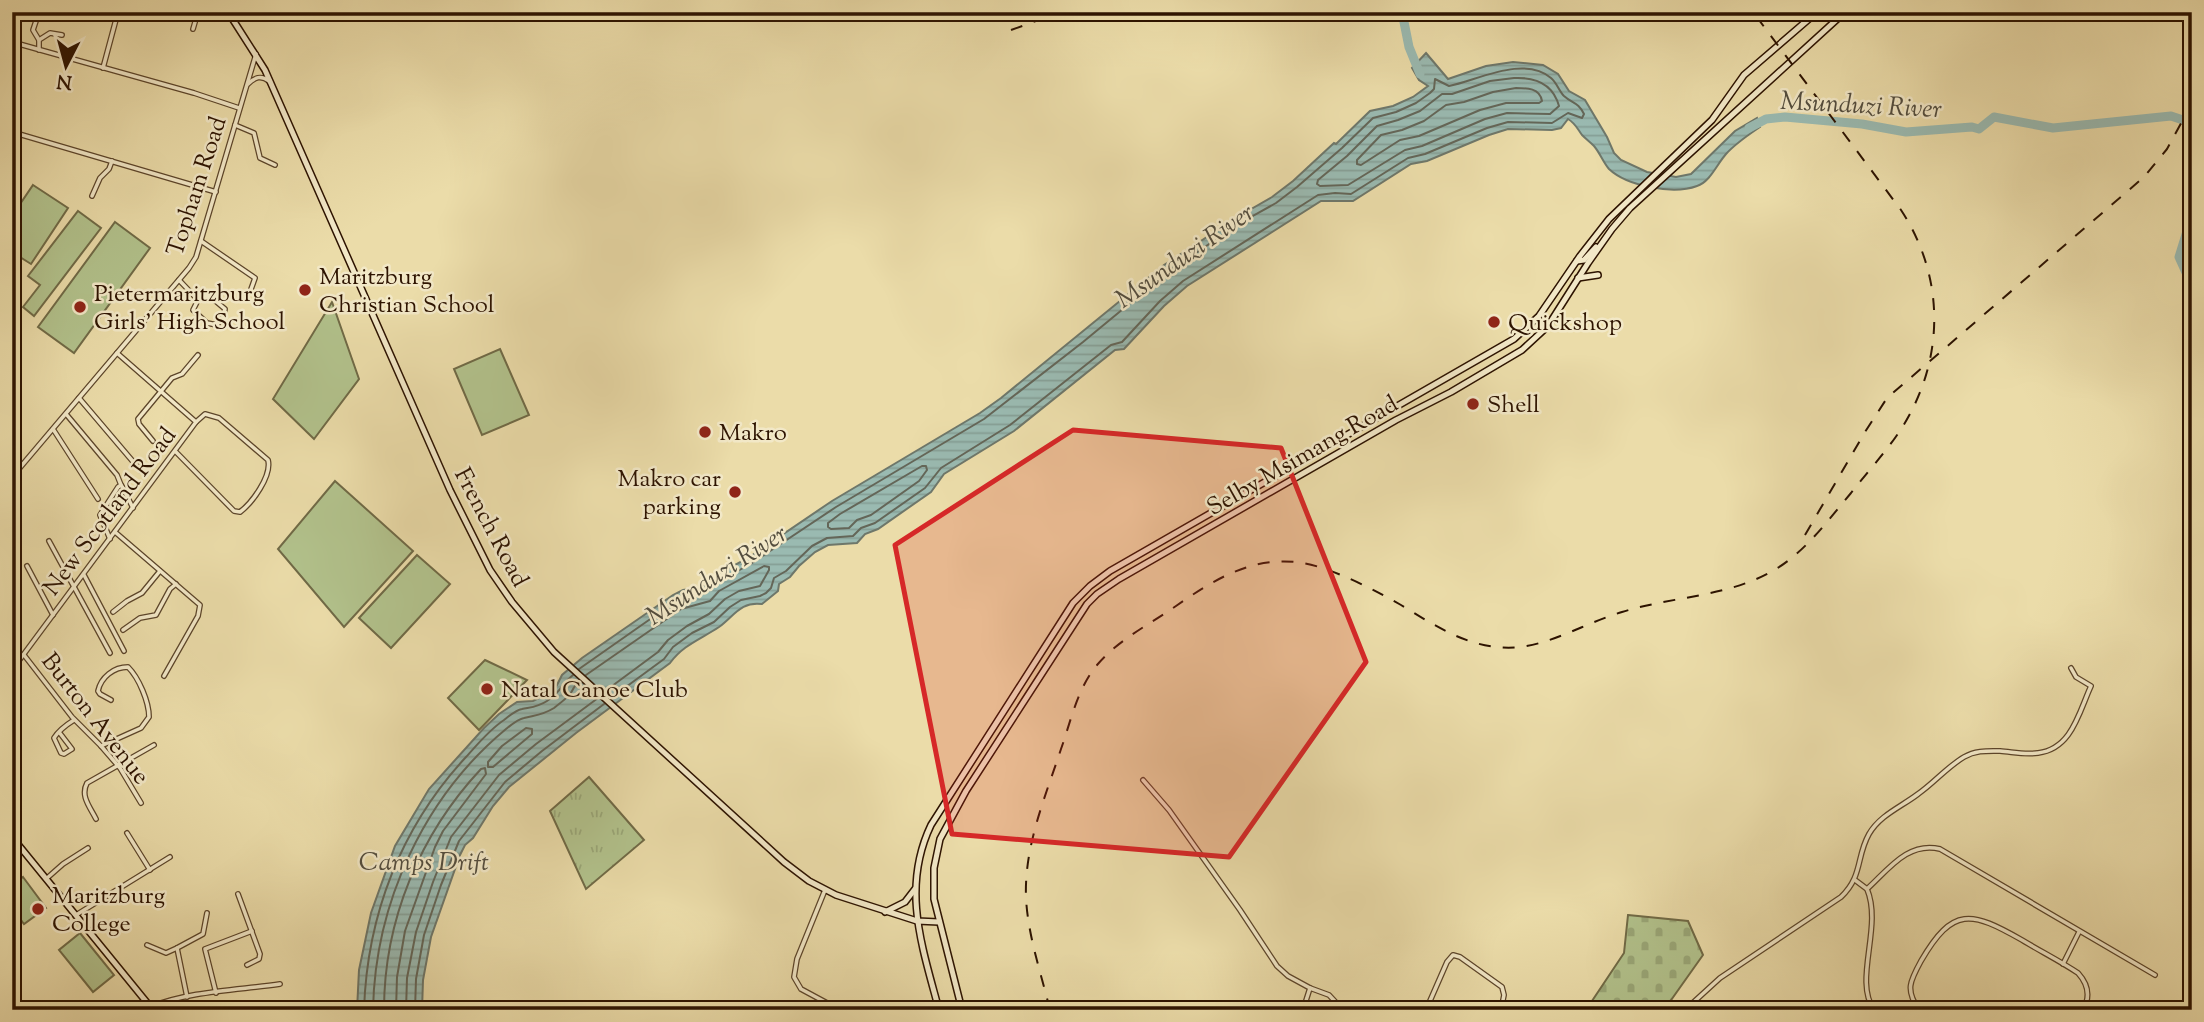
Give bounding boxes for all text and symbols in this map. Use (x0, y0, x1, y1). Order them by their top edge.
north arrow (32, 32, 102, 102)
text: N (56, 66, 73, 95)
water label: Msunduzi River (1779, 84, 1943, 129)
street label: Topham Road (159, 112, 237, 261)
water label: Msunduzi River (1109, 195, 1262, 319)
place label: Maritzburg Christian School (319, 261, 495, 323)
place label: Pietermaritzburg Girls' High School (94, 278, 285, 340)
marker: Maritzburg Christian School (297, 282, 313, 298)
marker: Pietermaritzburg Girls' High School (72, 299, 88, 315)
place label: Quickshop (1508, 307, 1622, 341)
marker: Quickshop (1486, 314, 1502, 330)
street label: Selby Msimang Road (1201, 388, 1405, 525)
place label: Shell (1487, 389, 1540, 423)
marker: Shell (1465, 396, 1481, 412)
place label: Makro (719, 417, 787, 451)
street label: New Scotland Road (36, 420, 186, 604)
marker: Makro (697, 424, 713, 440)
street label: French Road (444, 462, 536, 594)
place label: Makro car parking (617, 463, 721, 525)
marker: Makro car parking (727, 484, 743, 500)
water label: Msunduzi River (639, 516, 795, 636)
street label: Burton Avenue (32, 646, 157, 792)
place label: Natal Canoe Club (501, 674, 688, 708)
marker: Natal Canoe Club (479, 681, 495, 697)
water label: Camps Drift (359, 845, 489, 882)
place label: Maritzburg College (52, 880, 165, 942)
marker: Maritzburg College (30, 901, 46, 917)

